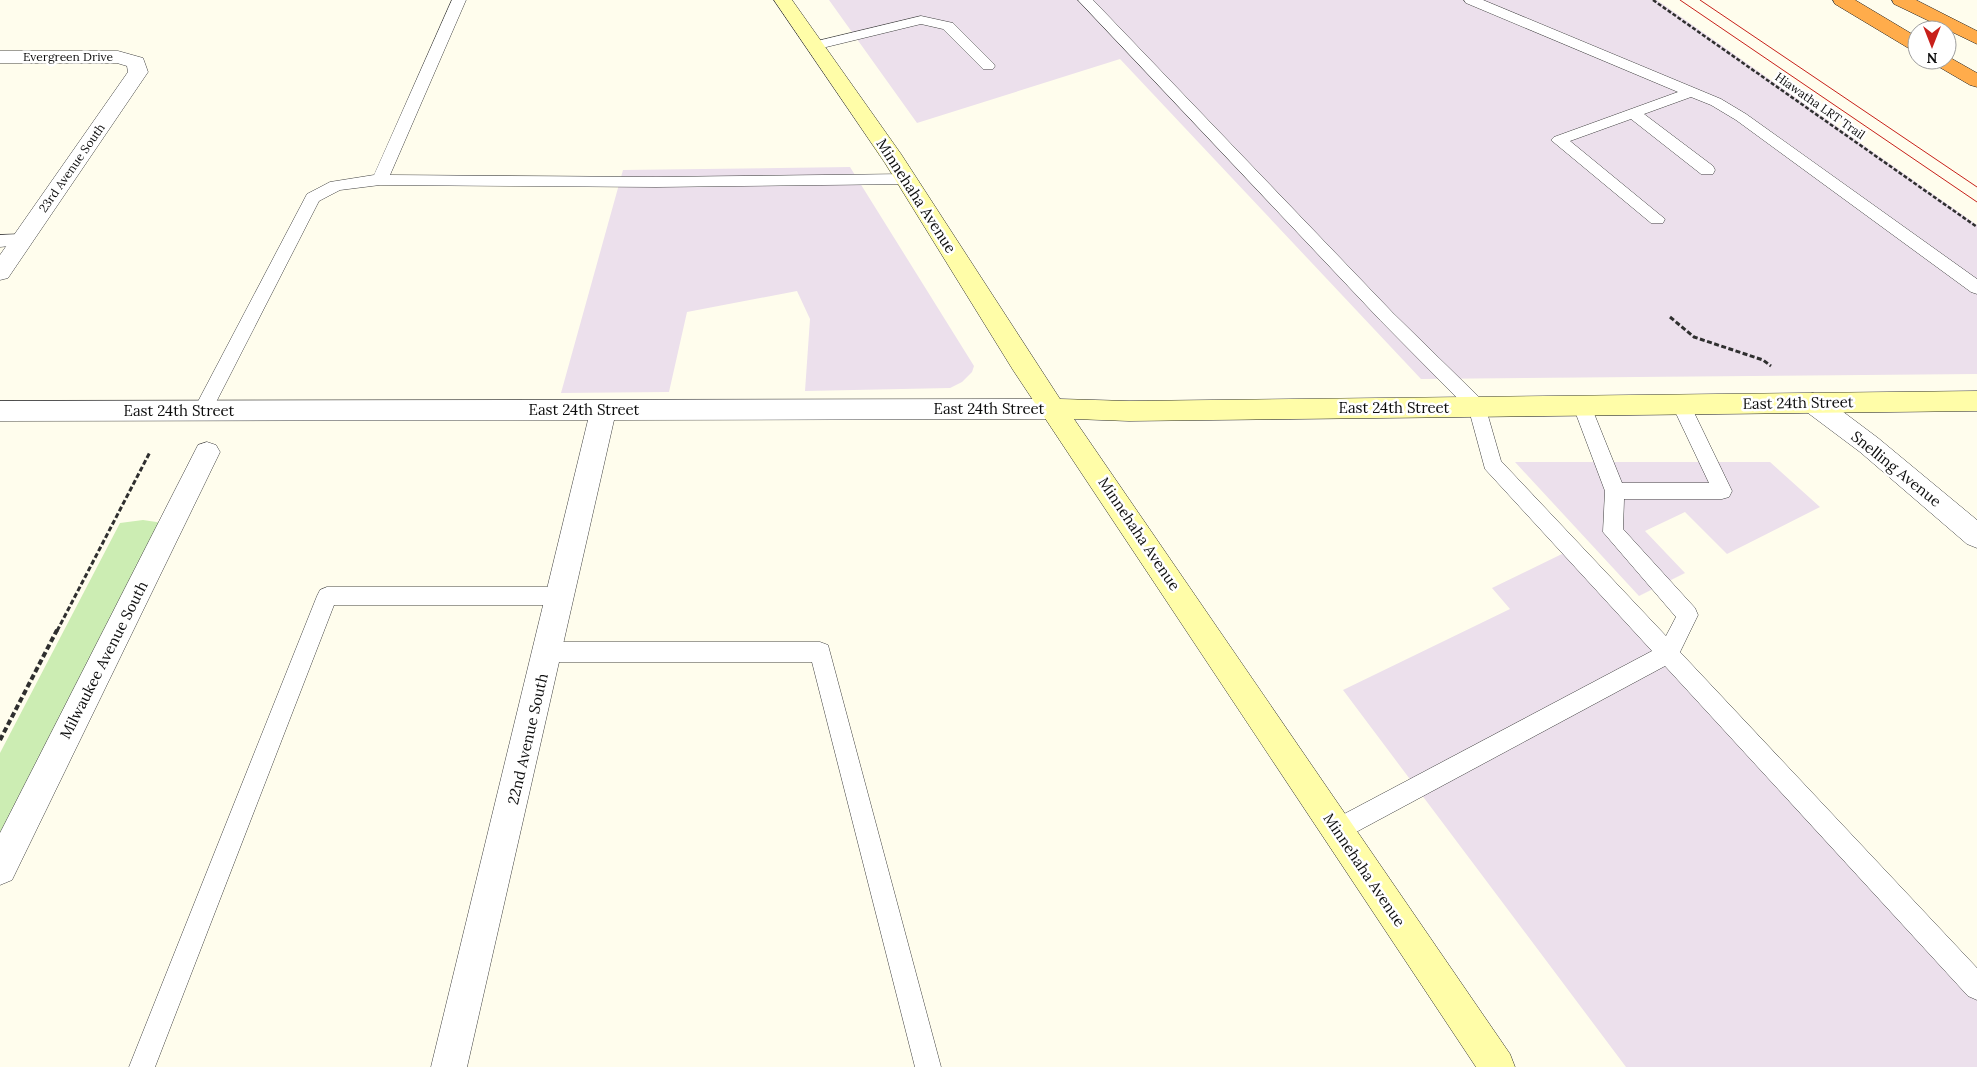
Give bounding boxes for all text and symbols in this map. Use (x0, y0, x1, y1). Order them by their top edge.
north arrow (1907, 20, 1957, 70)
street label: Evergreen Drive (23, 49, 114, 64)
text: N (1926, 49, 1937, 67)
street label: Hiawatha LRT Trail (1772, 69, 1868, 142)
street label: 23rd Avenue South (35, 120, 108, 215)
street label: Minnehaha Avenue (872, 135, 961, 257)
street label: East 24th Street (1742, 392, 1854, 413)
street label: East 24th Street (1339, 398, 1450, 417)
street label: East 24th Street (934, 399, 1045, 418)
street label: East 24th Street (529, 400, 640, 419)
street label: East 24th Street (124, 401, 235, 420)
street label: Snelling Avenue (1847, 427, 1945, 511)
street label: Minnehaha Avenue (1094, 473, 1184, 594)
street label: Milwaukee Avenue South (55, 578, 152, 742)
street label: 22nd Avenue South (503, 671, 552, 806)
street label: Minnehaha Avenue (1319, 809, 1409, 930)

